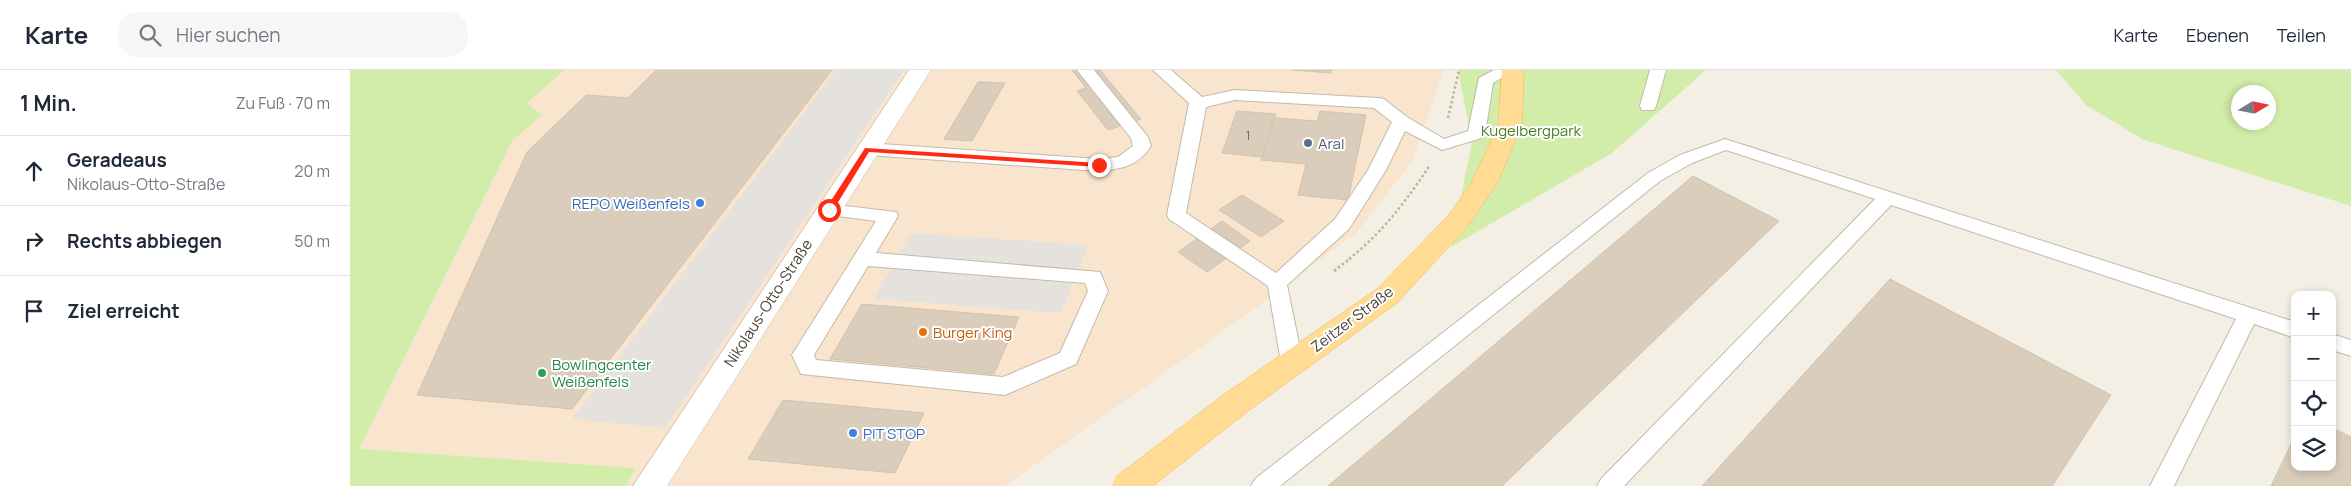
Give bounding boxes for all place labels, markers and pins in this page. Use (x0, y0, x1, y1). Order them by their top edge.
place label: Aral (1318, 133, 1344, 154)
marker: Aral (1302, 137, 1314, 149)
place label: REPO Weißenfels (572, 193, 690, 214)
marker: REPO Weißenfels (694, 197, 706, 209)
place label: Burger King (933, 322, 1012, 343)
marker: Burger King (917, 326, 929, 338)
place label: Bowlingcenter Weißenfels (552, 354, 652, 392)
marker: Bowlingcenter Weißenfels (536, 367, 548, 379)
place label: PIT STOP (863, 423, 925, 444)
marker: PIT STOP (847, 427, 859, 439)

